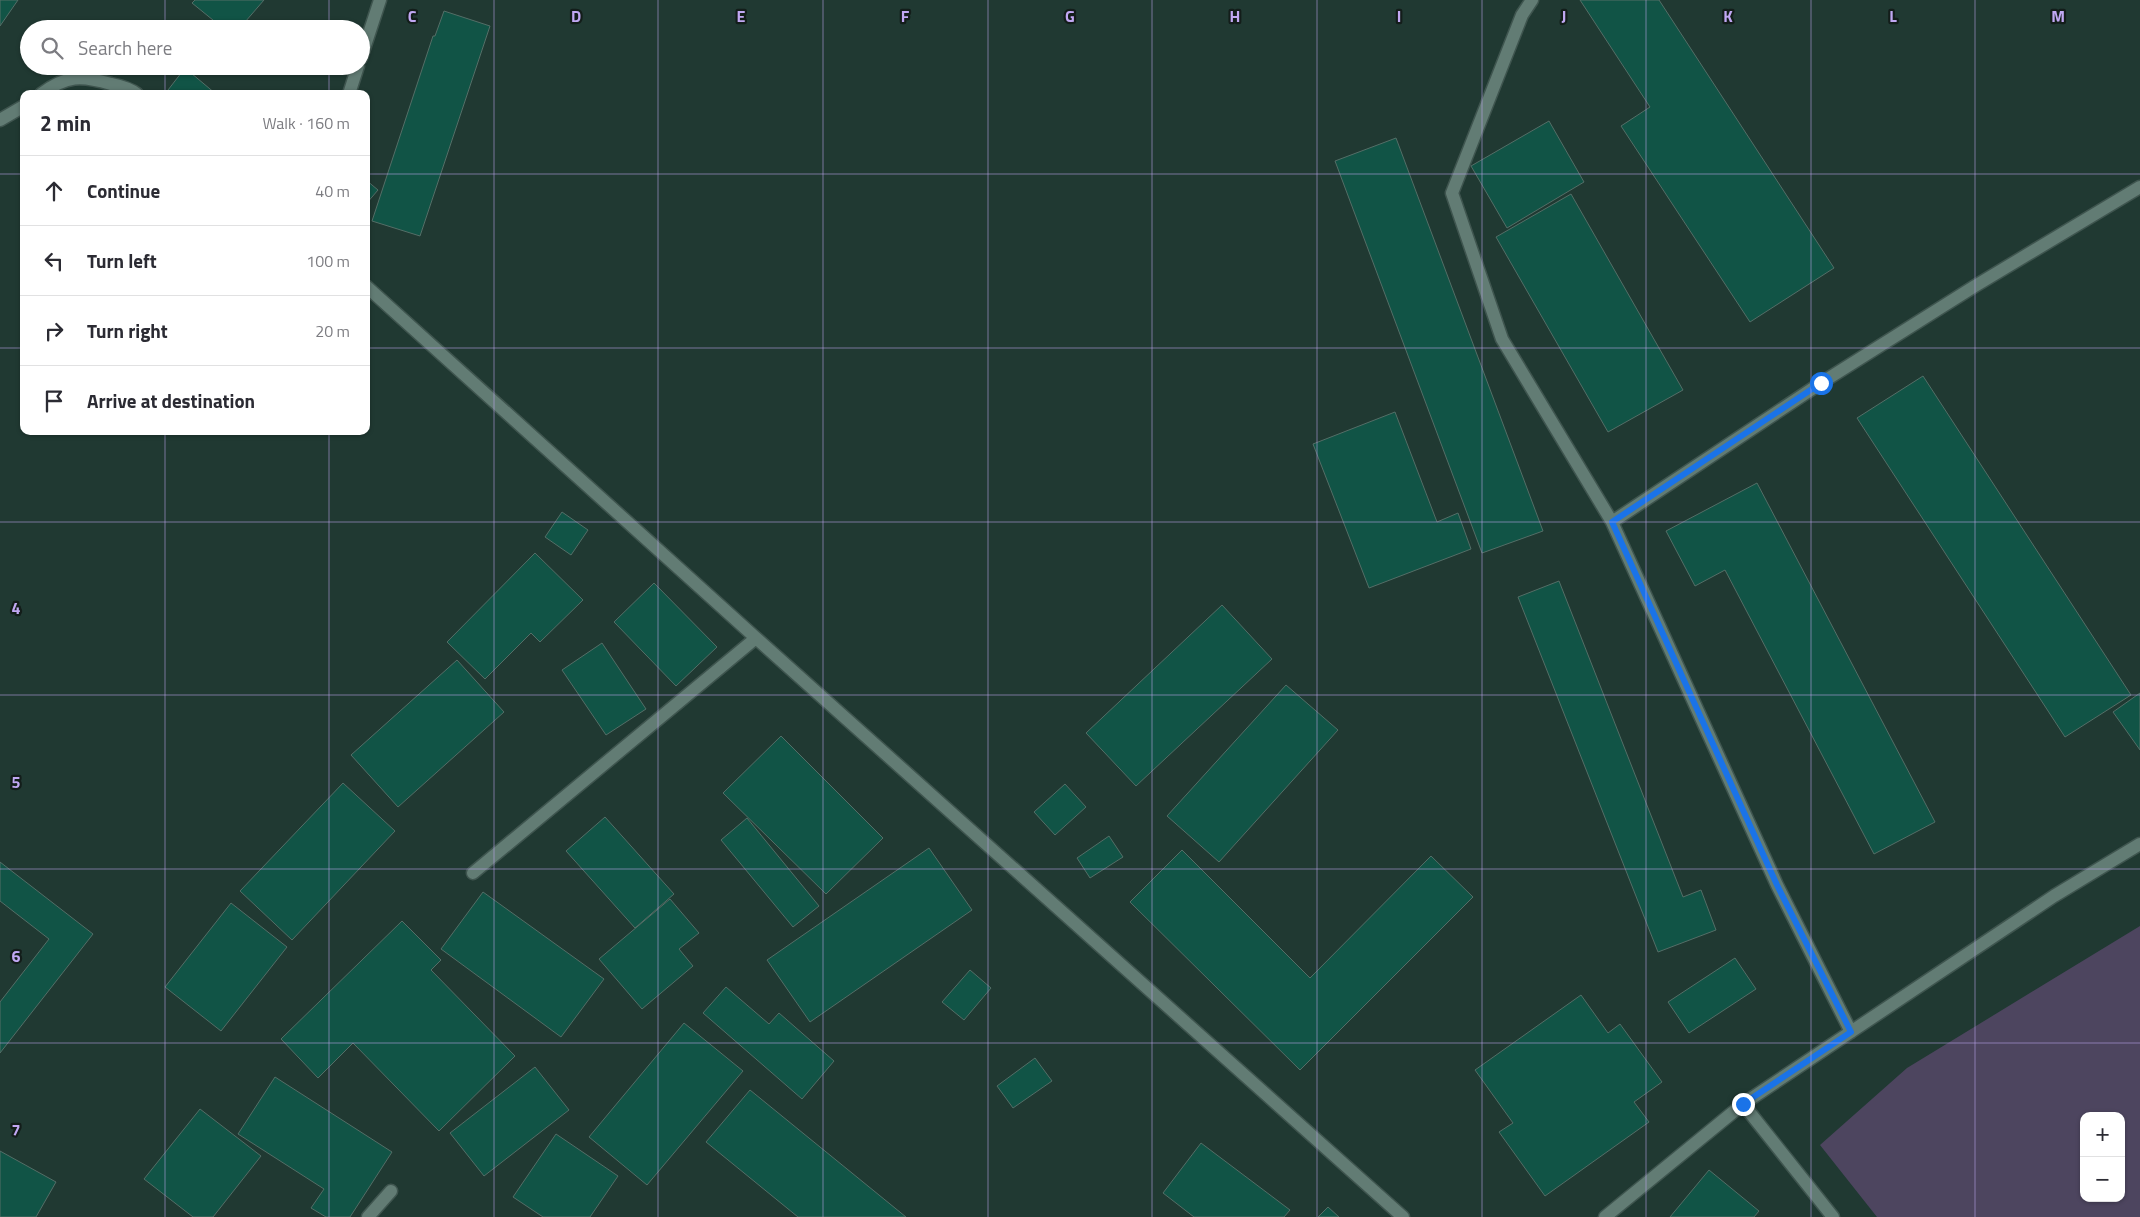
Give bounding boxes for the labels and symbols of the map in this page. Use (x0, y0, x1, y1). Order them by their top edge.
text: C (408, 4, 417, 28)
text: D (571, 4, 581, 28)
text: E (737, 4, 746, 28)
text: F (901, 4, 910, 28)
text: G (1065, 4, 1075, 28)
text: H (1230, 4, 1240, 28)
text: I (1397, 4, 1401, 28)
text: J (1562, 4, 1566, 28)
text: K (1723, 4, 1733, 28)
text: L (1889, 4, 1897, 28)
text: M (2051, 4, 2065, 28)
route start (1810, 372, 1833, 395)
text: 4 (12, 596, 21, 620)
text: 5 (12, 770, 21, 794)
text: 6 (12, 944, 21, 968)
route end (1732, 1093, 1755, 1116)
text: 7 (12, 1118, 20, 1142)

